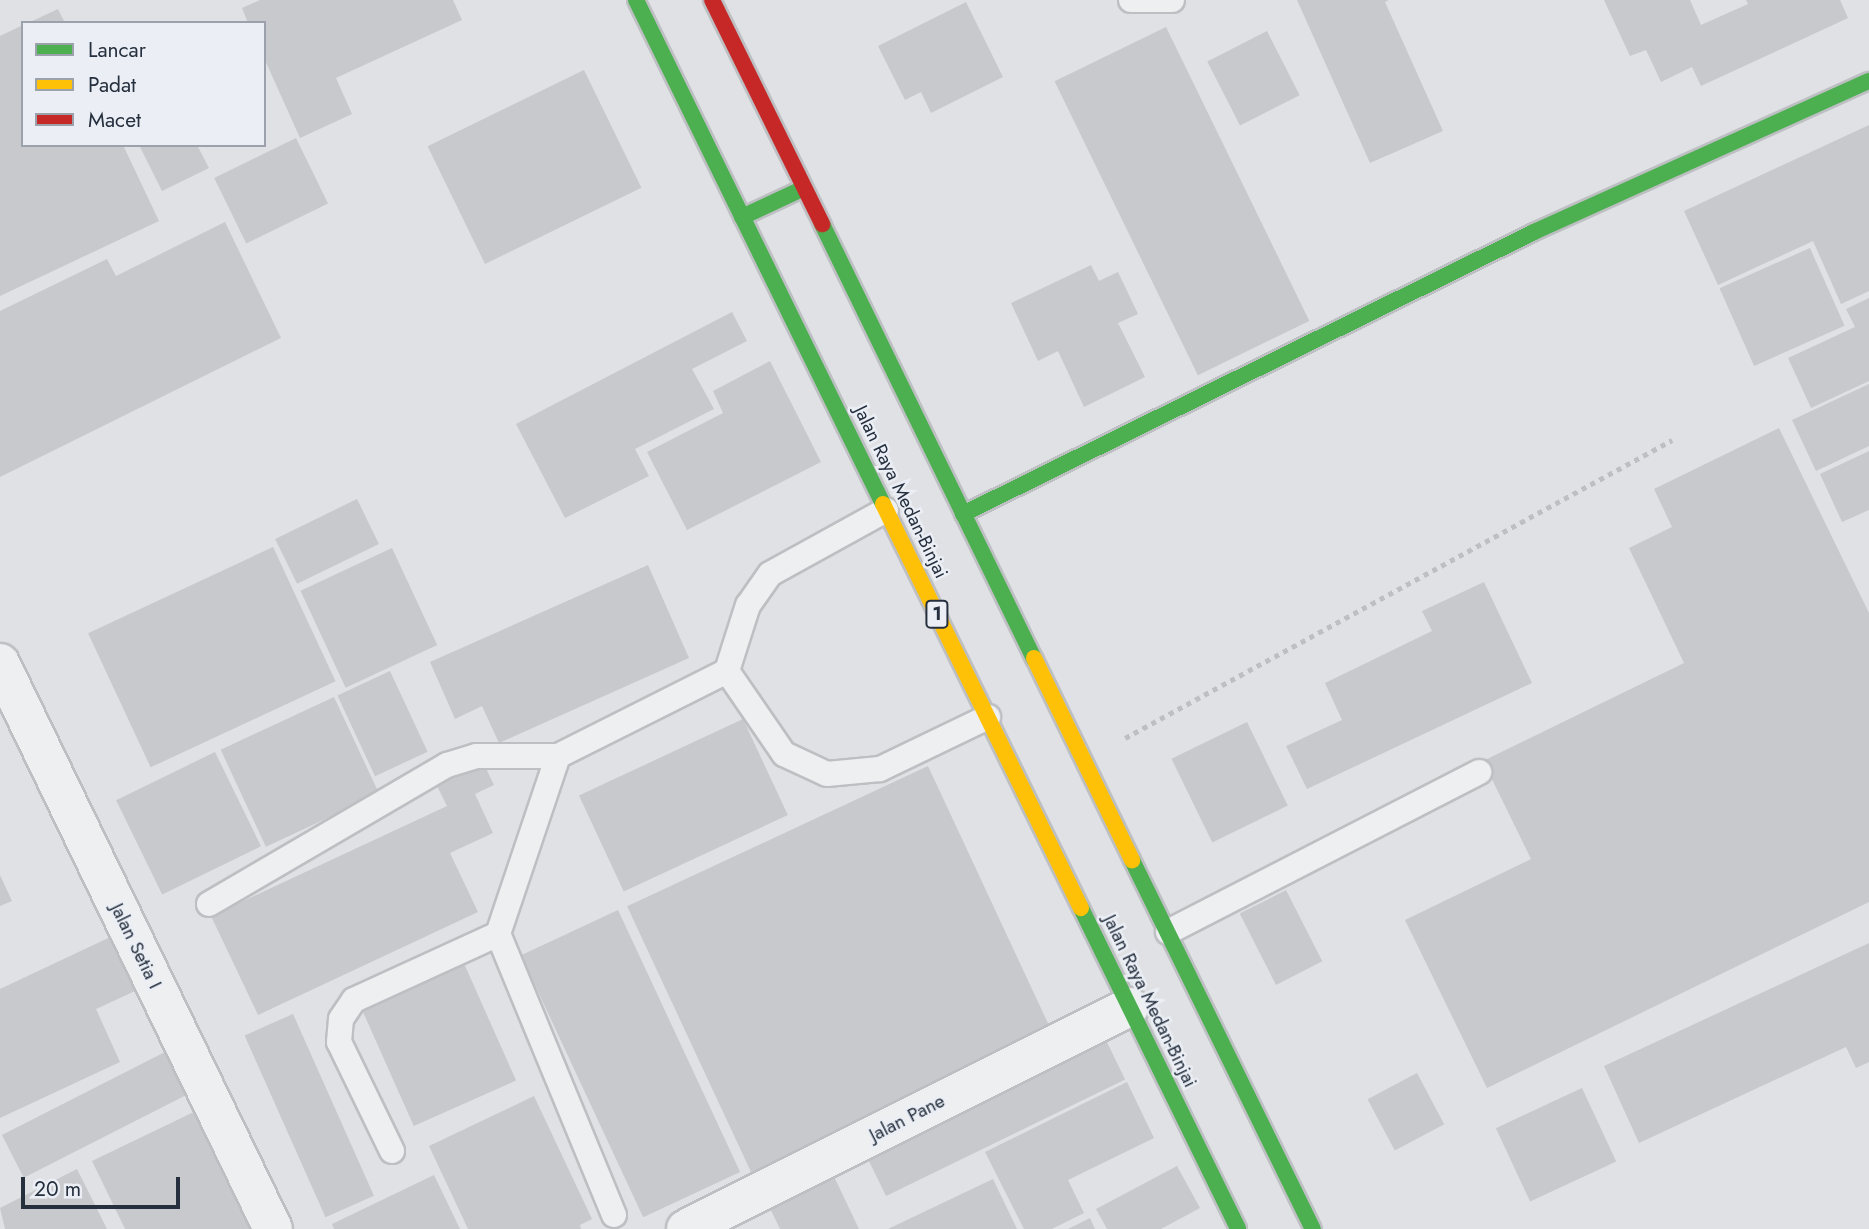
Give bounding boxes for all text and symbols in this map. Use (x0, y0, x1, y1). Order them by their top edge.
legend (21, 21, 266, 147)
text: Lancar (88, 35, 146, 65)
text: Padat (88, 70, 136, 100)
text: Macet (88, 105, 141, 135)
street label: Jalan Raya Medan-Binjai (849, 402, 953, 582)
road number: 1 (925, 600, 949, 628)
street label: Jalan Setia I (106, 900, 166, 992)
street label: Jalan Raya Medan-Binjai (1098, 911, 1202, 1091)
street label: Jalan Pane (865, 1089, 949, 1147)
scale bar (24, 1162, 184, 1206)
text: 20 m (34, 1174, 81, 1204)

